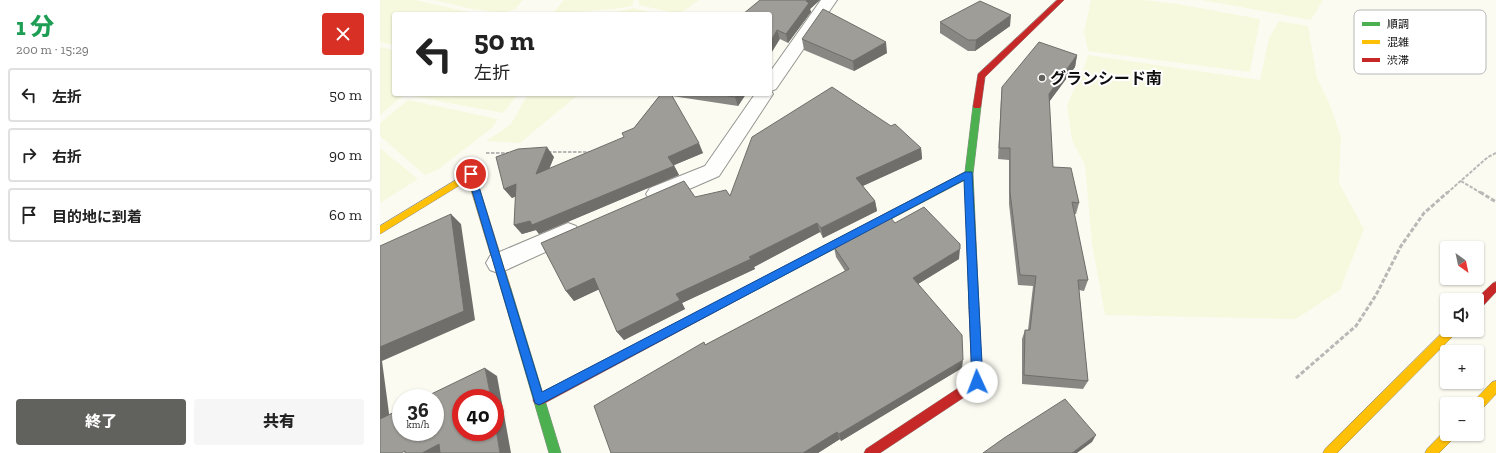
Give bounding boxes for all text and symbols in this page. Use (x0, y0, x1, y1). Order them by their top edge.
legend (1354, 10, 1486, 74)
text: 1 分 (16, 12, 54, 41)
button: close (322, 13, 364, 55)
text: 順調 (1387, 18, 1409, 31)
text: 50 m (474, 24, 535, 57)
icon: left (408, 28, 460, 80)
text: 混雑 (1387, 36, 1409, 49)
text: 200 m · 15:29 (16, 42, 89, 57)
text: 渋滞 (1387, 54, 1409, 67)
text: 左折 (474, 62, 510, 84)
place label: グランシード南 (1050, 69, 1162, 88)
marker: グランシード南 (1037, 73, 1047, 83)
icon: left (18, 84, 40, 106)
text: 50 m (329, 86, 362, 104)
text: 左折 (52, 88, 82, 106)
icon: right (18, 144, 40, 166)
text: 90 m (329, 146, 362, 164)
text: 右折 (52, 148, 82, 166)
pin (454, 157, 488, 191)
icon: arrive (460, 163, 482, 185)
icon: arrive (18, 204, 40, 226)
text: 60 m (329, 206, 362, 224)
text: 目的地に到着 (52, 208, 142, 226)
north arrow (1440, 241, 1484, 285)
map controls (1440, 241, 1484, 441)
button: sound (1440, 293, 1484, 337)
button: + (1440, 345, 1484, 389)
position arrow (956, 361, 998, 403)
speed limit sign: 40 (452, 389, 504, 441)
button: − (1440, 397, 1484, 441)
text: 36 (407, 398, 429, 422)
button: 終了 (16, 399, 186, 445)
button: 共有 (194, 399, 364, 445)
text: km/h (407, 419, 429, 431)

